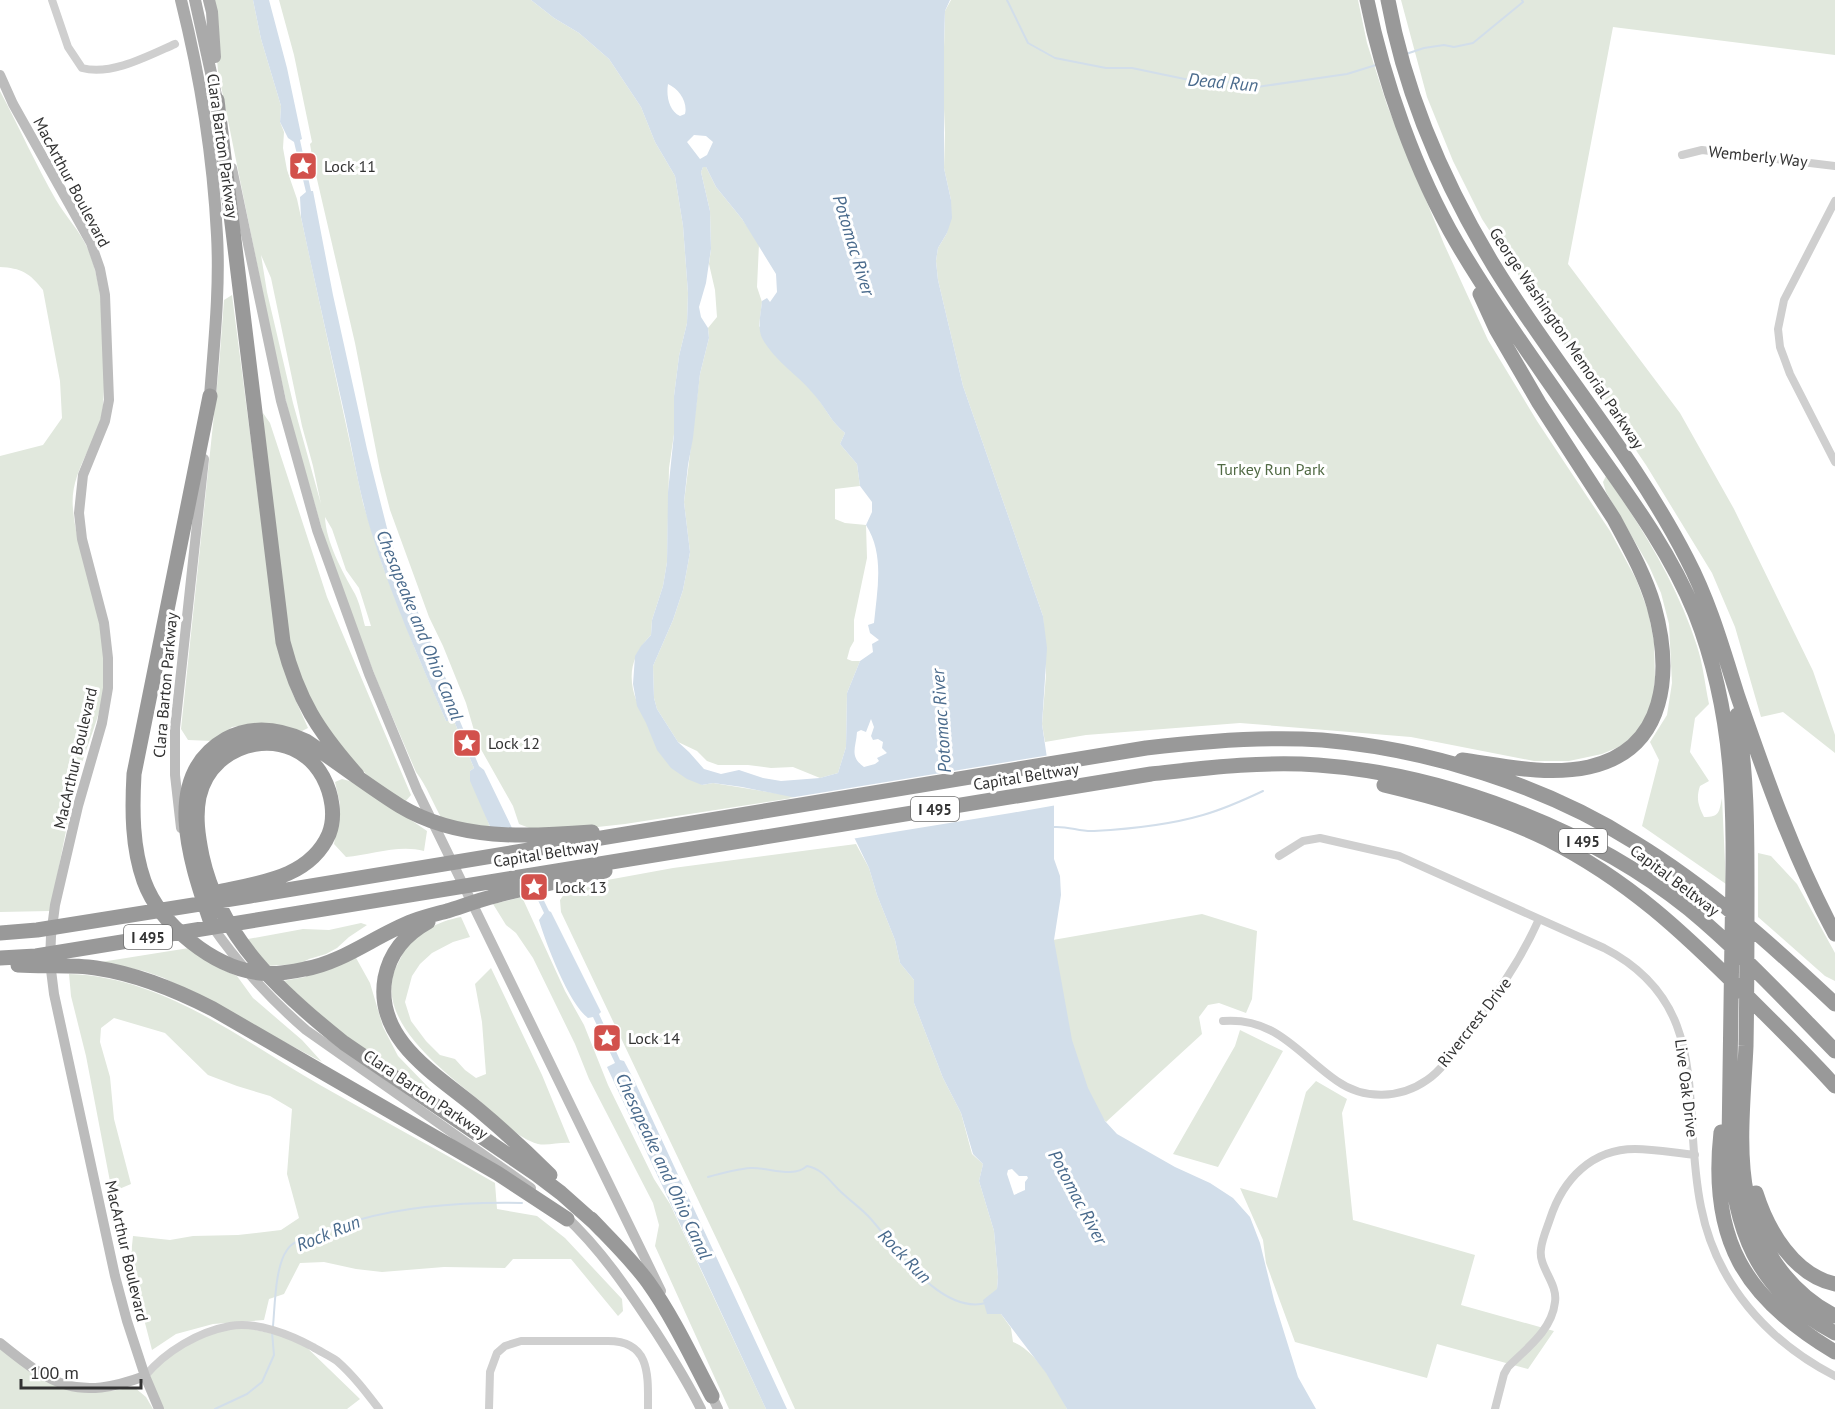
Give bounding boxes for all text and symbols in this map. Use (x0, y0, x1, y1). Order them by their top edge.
water label: Dead Run (1187, 67, 1259, 97)
street label: Clara Barton Parkway (203, 72, 243, 220)
street label: MacArthur Boulevard (29, 114, 115, 250)
street label: Wemberly Way (1708, 141, 1809, 171)
place icon: Lock 11 (287, 150, 319, 182)
place label: Lock 11 (324, 156, 376, 176)
water label: Potomac River (828, 192, 881, 299)
street label: George Washington Memorial Parkway (1485, 224, 1649, 453)
park label: Turkey Run Park (1217, 459, 1325, 479)
water label: Chesapeake and Ohio Canal (371, 526, 469, 724)
street label: Clara Barton Parkway (149, 611, 181, 759)
water label: Potomac River (926, 667, 956, 774)
street label: MacArthur Boulevard (49, 685, 101, 831)
place icon: Lock 12 (451, 727, 483, 759)
place label: Lock 12 (488, 733, 540, 753)
street label: Capital Beltway (972, 758, 1081, 794)
road number: I 495 (911, 797, 959, 821)
road number: I 495 (1559, 829, 1607, 853)
street label: Capital Beltway (492, 835, 601, 871)
street label: Capital Beltway (1626, 840, 1724, 920)
place icon: Lock 13 (518, 871, 550, 903)
place label: Lock 13 (555, 877, 607, 897)
road number: I 495 (124, 925, 172, 949)
street label: Rivercrest Drive (1433, 973, 1515, 1071)
place icon: Lock 14 (591, 1022, 623, 1054)
place label: Lock 14 (628, 1028, 680, 1048)
street label: Live Oak Drive (1671, 1038, 1703, 1138)
street label: Clara Barton Parkway (360, 1045, 493, 1143)
water label: Chesapeake and Ohio Canal (611, 1069, 717, 1263)
water label: Potomac River (1043, 1146, 1113, 1249)
street label: MacArthur Boulevard (101, 1178, 153, 1324)
water label: Rock Run (293, 1210, 363, 1256)
water label: Rock Run (874, 1224, 936, 1288)
scale bar (21, 1352, 141, 1390)
text: 100 m (30, 1361, 79, 1384)

